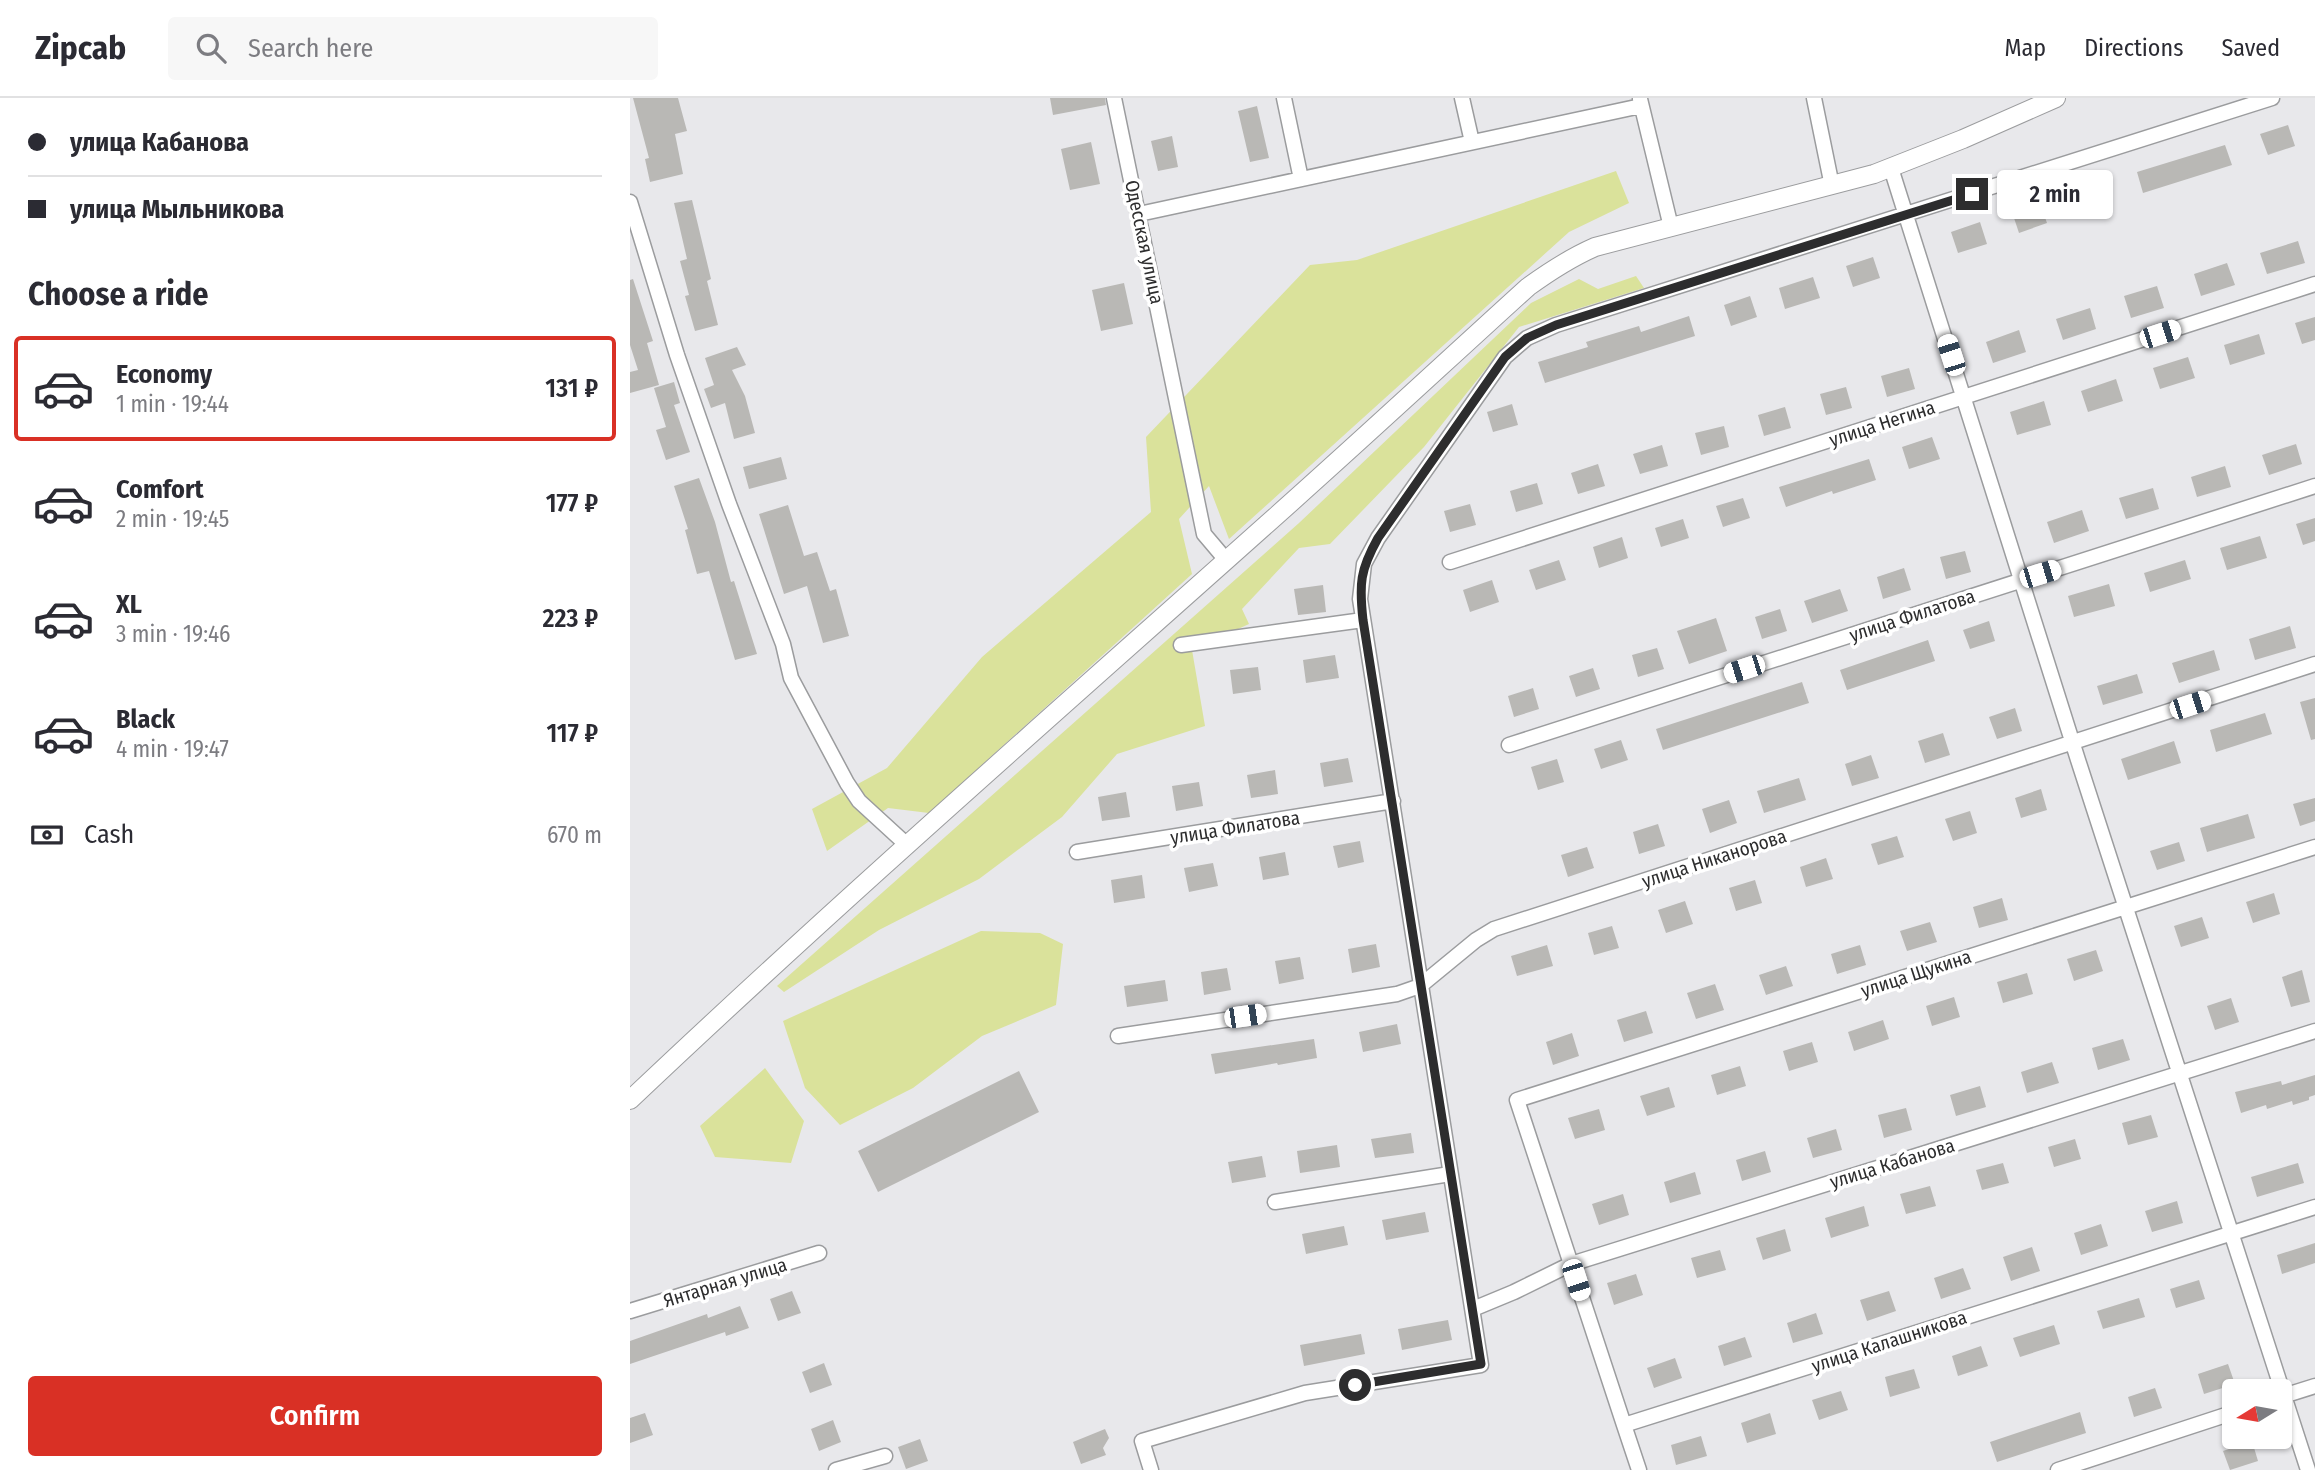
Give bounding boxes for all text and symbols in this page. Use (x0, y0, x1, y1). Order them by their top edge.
search box (168, 17, 658, 80)
text: Zipcab (35, 28, 126, 68)
icon: search (192, 29, 230, 67)
text: Search here (248, 33, 373, 64)
text: Map (2005, 34, 2046, 62)
text: Directions (2084, 34, 2183, 62)
text: Saved (2221, 34, 2280, 62)
text: улица Кабанова (70, 127, 249, 158)
callout: 2 min (1996, 170, 2112, 218)
street label: Одесская улица (1120, 178, 1169, 306)
route end (1956, 178, 1988, 210)
text: 2 min (2029, 180, 2081, 208)
text: улица Мыльникова (70, 194, 284, 225)
text: Choose a ride (28, 275, 209, 313)
car (2137, 318, 2184, 350)
car (1935, 332, 1968, 378)
icon: car (32, 357, 95, 420)
text: Economy (116, 359, 212, 390)
text: 131 ₽ (545, 373, 598, 404)
text: 1 min · 19:44 (116, 390, 229, 418)
street label: улица Негина (1826, 396, 1938, 451)
icon: car (32, 472, 95, 535)
text: Comfort (116, 474, 204, 505)
text: 177 ₽ (546, 488, 598, 519)
text: 2 min · 19:45 (116, 505, 229, 533)
car (2017, 558, 2064, 590)
street label: улица Филатова (1846, 584, 1978, 647)
icon: car (32, 587, 95, 650)
text: XL (116, 589, 142, 620)
text: 223 ₽ (543, 603, 598, 634)
text: 3 min · 19:46 (116, 620, 231, 648)
car (1721, 653, 1768, 685)
car (2167, 689, 2214, 721)
icon: car (32, 702, 95, 765)
text: Black (116, 704, 175, 735)
text: 117 ₽ (546, 718, 598, 749)
text: 4 min · 19:47 (116, 735, 229, 763)
street label: улица Филатова (1169, 806, 1302, 849)
icon: cash (28, 816, 66, 854)
text: Cash (84, 819, 134, 850)
text: 670 m (547, 821, 602, 849)
street label: улица Никанорова (1639, 824, 1789, 893)
street label: улица Щукина (1858, 945, 1974, 1002)
car (1223, 1003, 1268, 1029)
street label: улица Кабанова (1827, 1134, 1957, 1193)
street label: Янтарная улица (661, 1253, 790, 1312)
car (1560, 1257, 1593, 1303)
street label: улица Калашникова (1809, 1306, 1970, 1377)
route start (1339, 1369, 1371, 1401)
button: Confirm (28, 1376, 602, 1456)
north arrow (2222, 1379, 2292, 1449)
map controls (2222, 1379, 2292, 1449)

